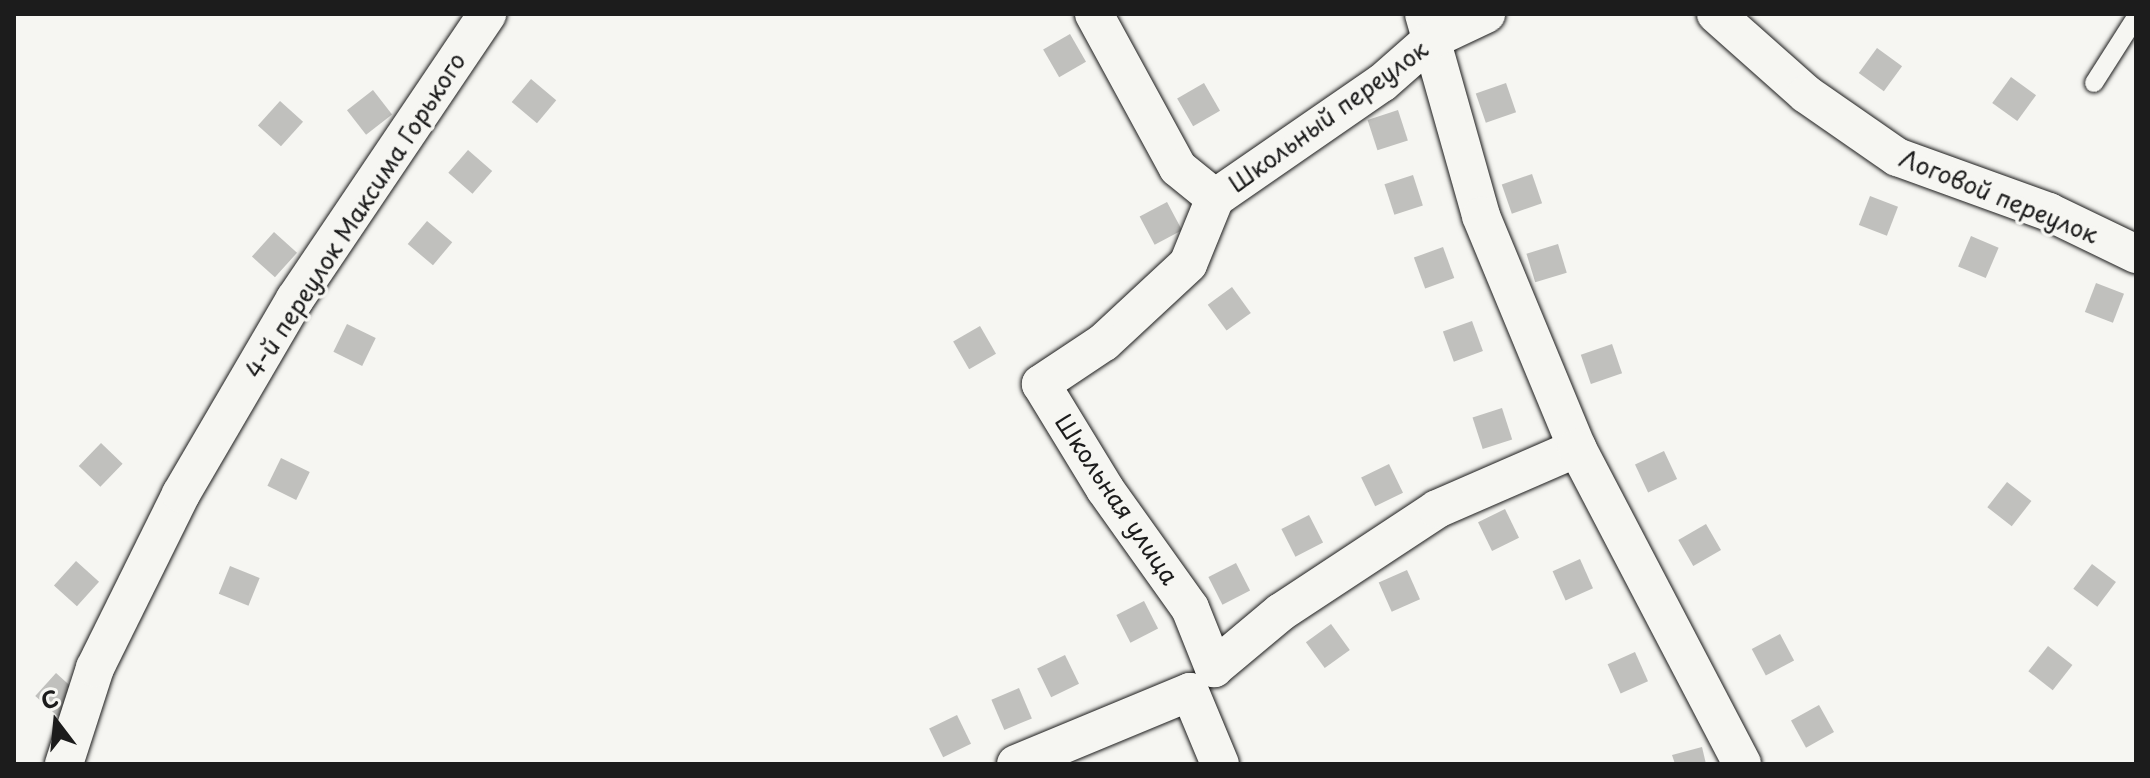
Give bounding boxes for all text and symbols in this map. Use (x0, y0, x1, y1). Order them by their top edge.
street label: Школьный переулок (1223, 34, 1433, 198)
street label: 4-й переулок Максима Горького (238, 46, 472, 384)
street label: Логовой переулок (1896, 143, 2102, 249)
street label: Школьная улица (1049, 408, 1185, 590)
text: С (37, 680, 62, 717)
north arrow (16, 682, 96, 762)

